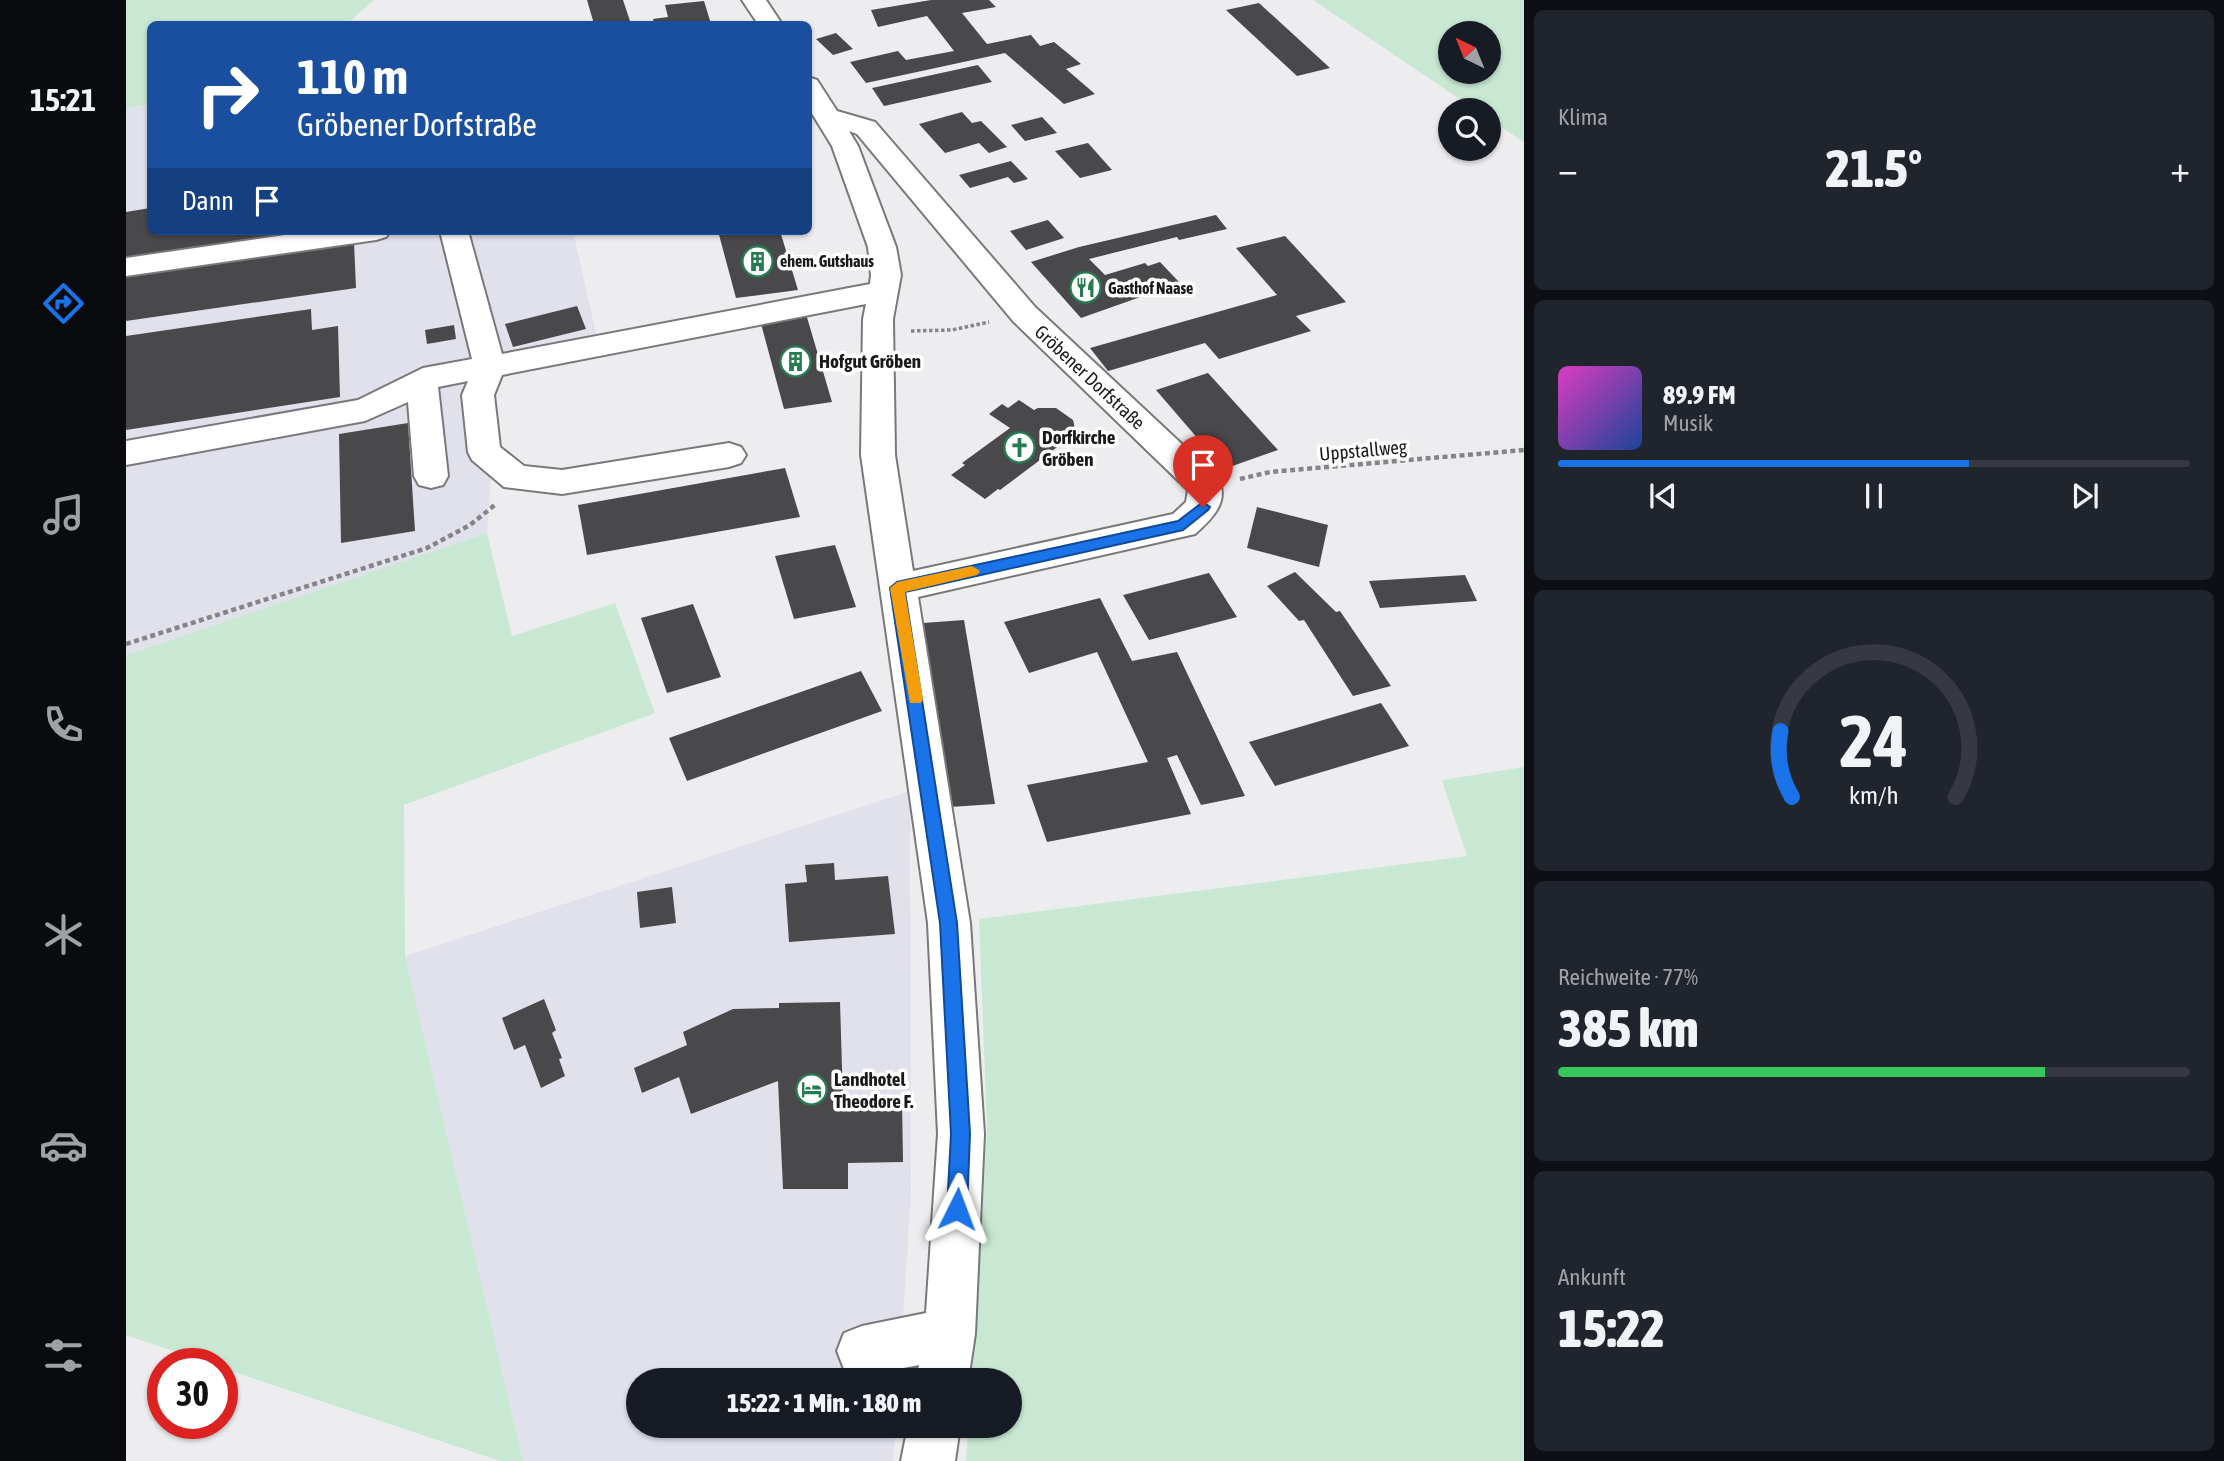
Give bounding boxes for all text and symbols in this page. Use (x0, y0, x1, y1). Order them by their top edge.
north arrow (1438, 21, 1502, 84)
map controls (1438, 21, 1501, 161)
text: 110 m (297, 48, 408, 104)
icon: right (182, 49, 273, 140)
text: 15:21 (30, 81, 96, 118)
button: search (1438, 98, 1501, 161)
text: Klima (1558, 104, 1608, 130)
text: Gröbener Dorfstraße (297, 106, 537, 143)
text: 21.5° (1826, 138, 1922, 198)
text: − (1558, 147, 1578, 190)
text: + (2170, 147, 2190, 190)
icon: arrive (248, 182, 286, 220)
text: Dann (182, 186, 234, 216)
building icon: ehem. Gutshaus (740, 244, 774, 278)
place label: ehem. Gutshaus (780, 252, 874, 270)
restaurant icon: Gasthof Naase (1068, 271, 1102, 305)
icon: directions (39, 279, 88, 328)
place label: Gasthof Naase (1108, 279, 1193, 297)
street label: Gröbener Dorfstraße (1030, 320, 1150, 434)
building icon: Hofgut Gröben (779, 344, 813, 378)
place label: Hofgut Gröben (819, 350, 921, 372)
text: 89.9 FM (1663, 380, 1736, 410)
text: Musik (1663, 410, 1713, 436)
place label: Dorfkirche Gröben (1042, 426, 1116, 470)
church icon: Dorfkirche Gröben (1002, 431, 1036, 465)
pin (1173, 435, 1233, 507)
street label: Uppstallweg (1318, 435, 1409, 465)
icon: arrive (1184, 446, 1222, 484)
icon: previous (1644, 477, 1682, 515)
icon: pause (1855, 477, 1893, 515)
icon: next (2066, 477, 2104, 515)
icon: music (39, 490, 88, 539)
text: 24 (1840, 699, 1908, 782)
icon: phone (39, 700, 88, 749)
text: km/h (1849, 780, 1899, 808)
icon: climate (39, 910, 88, 959)
text: Reichweite · 77% (1558, 964, 1698, 990)
text: 385 km (1558, 998, 1699, 1058)
place label: Landhotel Theodore F. (834, 1068, 914, 1112)
hotel icon: Landhotel Theodore F. (794, 1073, 828, 1107)
icon: car (39, 1121, 88, 1170)
position arrow (920, 1172, 994, 1246)
text: Ankunft (1558, 1264, 1626, 1290)
text: 15:22 (1558, 1298, 1665, 1358)
icon: filters (39, 1331, 88, 1380)
speed limit sign: 30 (147, 1348, 238, 1439)
text: 15:22 · 1 Min. · 180 m (727, 1388, 921, 1418)

